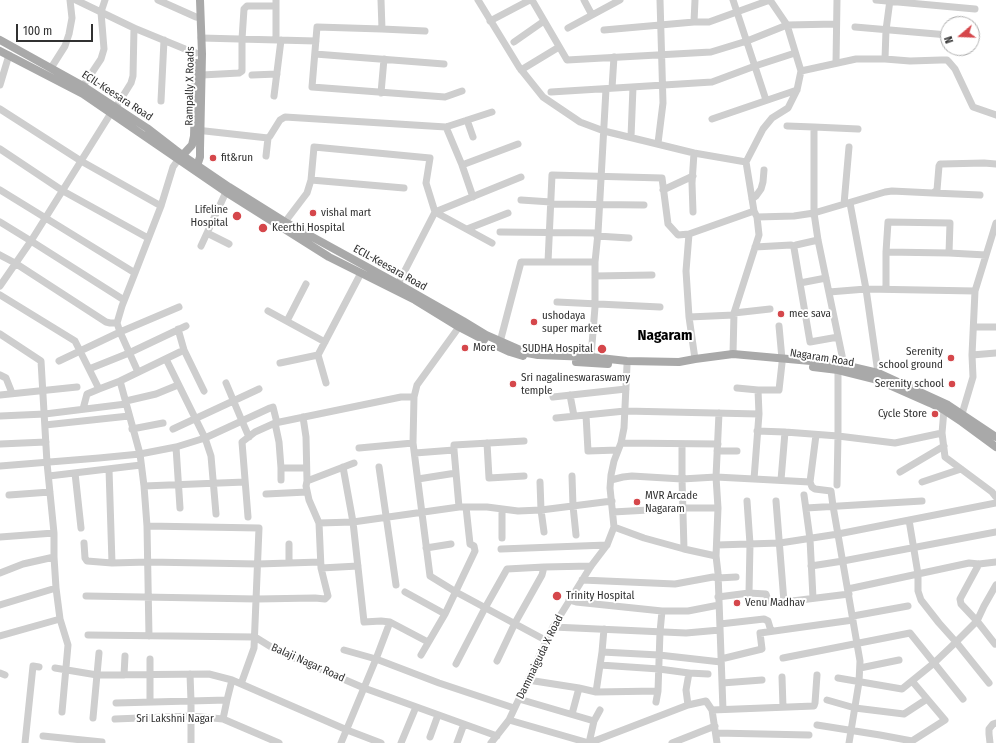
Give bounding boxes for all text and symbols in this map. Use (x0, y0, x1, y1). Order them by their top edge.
scale bar (18, 16, 95, 42)
north arrow (940, 16, 980, 56)
text: 100 m (23, 24, 52, 38)
text: N (942, 35, 956, 45)
street label: Rampally X Roads (183, 46, 197, 126)
street label: ECIL-Keesara Road (79, 68, 155, 124)
place label: fit&run (221, 151, 253, 165)
marker: fit&run (208, 153, 218, 163)
place label: Lifeline Hospital (191, 203, 228, 229)
place label: vishal mart (321, 206, 371, 220)
marker: vishal mart (308, 208, 318, 218)
marker: Lifeline Hospital (231, 210, 243, 222)
place label: Keerthi Hospital (272, 221, 345, 235)
marker: Keerthi Hospital (257, 222, 269, 234)
street label: ECIL-Keesara Road (351, 242, 429, 294)
place label: mee sava (789, 307, 831, 321)
place label: ushodaya super market (542, 309, 602, 335)
marker: mee sava (776, 309, 786, 319)
marker: ushodaya super market (529, 317, 539, 327)
district label: Nagaram (638, 327, 692, 345)
place label: More (473, 341, 496, 355)
place label: SUDHA Hospital (522, 342, 593, 356)
marker: More (460, 343, 470, 353)
marker: SUDHA Hospital (596, 343, 608, 355)
place label: Serenity school ground (879, 345, 943, 371)
street label: Nagaram Road (789, 346, 855, 370)
marker: Serenity school ground (946, 353, 956, 363)
place label: Sri nagalineswaraswamy temple (521, 371, 630, 397)
place label: Serenity school (875, 377, 944, 391)
marker: Sri nagalineswaraswamy temple (508, 379, 518, 389)
marker: Serenity school (947, 379, 957, 389)
place label: Cycle Store (878, 407, 927, 421)
marker: Cycle Store (930, 409, 940, 419)
place label: MVR Arcade Nagaram (645, 489, 698, 515)
marker: MVR Arcade Nagaram (632, 497, 642, 507)
place label: Trinity Hospital (566, 589, 634, 603)
marker: Trinity Hospital (551, 590, 563, 602)
place label: Venu Madhav (745, 596, 805, 610)
marker: Venu Madhav (732, 598, 742, 608)
street label: Dammaiguda X Road (514, 613, 566, 701)
street label: Balaji Nagar Road (269, 641, 347, 685)
street label: Sri Lakshni Nagar (136, 712, 214, 726)

